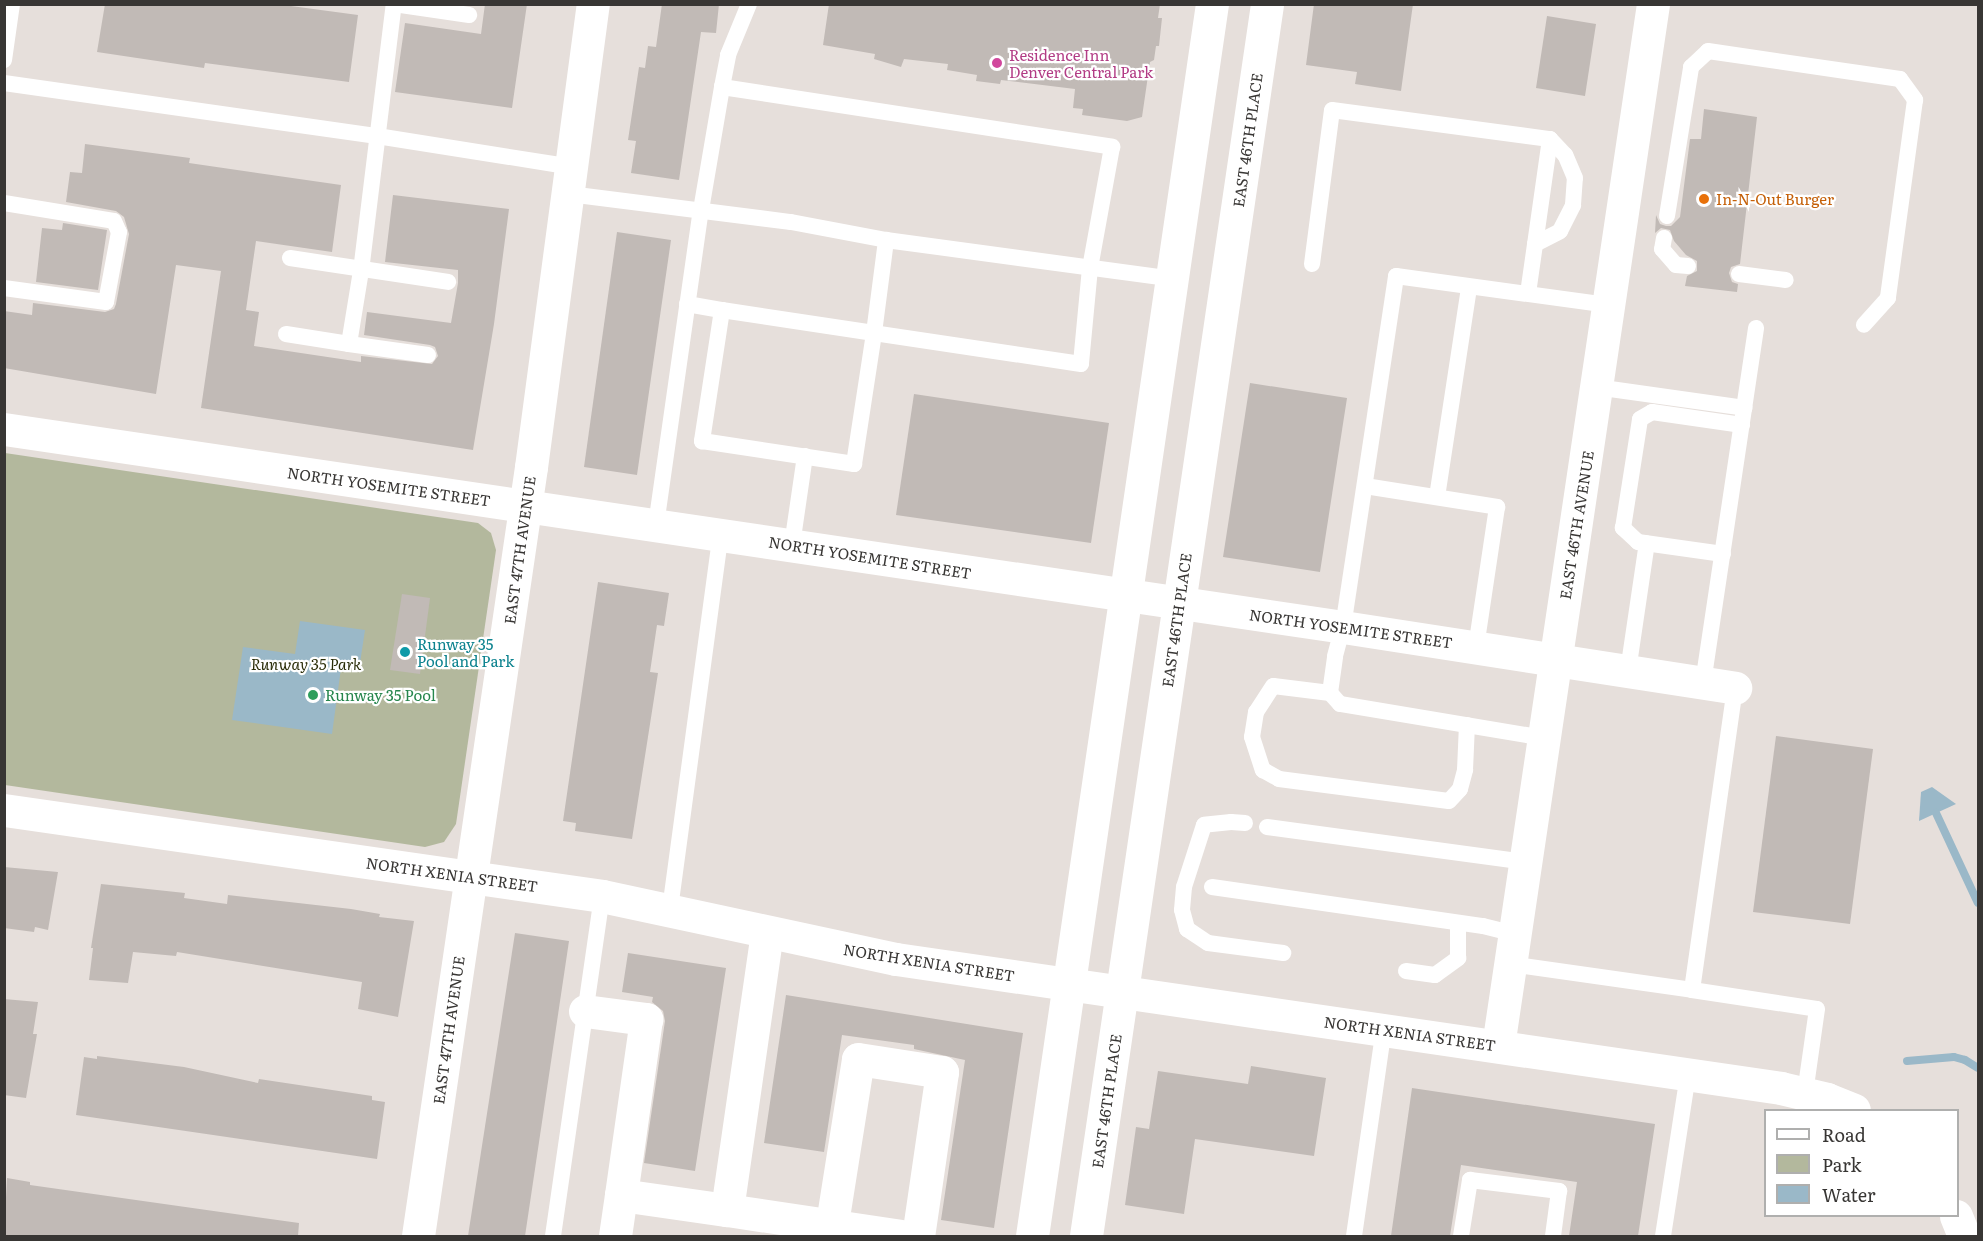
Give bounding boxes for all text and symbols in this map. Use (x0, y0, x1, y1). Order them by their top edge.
place label: Residence Inn Denver Central Park (1009, 45, 1153, 80)
marker: Residence Inn Denver Central Park (990, 56, 1004, 70)
street label: EAST 46TH PLACE (1229, 72, 1265, 208)
place label: In-N-Out Burger (1716, 190, 1834, 208)
marker: In-N-Out Burger (1697, 192, 1711, 206)
street label: EAST 46TH AVENUE (1555, 449, 1597, 601)
street label: NORTH YOSEMITE STREET (286, 463, 492, 509)
street label: EAST 47TH AVENUE (500, 475, 538, 625)
street label: NORTH YOSEMITE STREET (767, 532, 973, 582)
street label: EAST 46TH PLACE (1158, 552, 1194, 688)
street label: NORTH YOSEMITE STREET (1248, 605, 1454, 651)
place label: Runway 35 Pool and Park (417, 634, 514, 669)
marker: Runway 35 Pool and Park (398, 645, 412, 659)
park label: Runway 35 Park (251, 655, 361, 673)
place label: Runway 35 Pool (325, 686, 436, 704)
marker: Runway 35 Pool (306, 688, 320, 702)
street label: NORTH XENIA STREET (365, 853, 539, 895)
street label: NORTH XENIA STREET (842, 940, 1016, 984)
street label: EAST 47TH AVENUE (429, 955, 467, 1105)
street label: NORTH XENIA STREET (1323, 1012, 1497, 1054)
street label: EAST 46TH PLACE (1088, 1033, 1124, 1169)
legend (1764, 1109, 1959, 1217)
text: Road (1822, 1121, 1866, 1148)
text: Park (1822, 1151, 1861, 1178)
text: Water (1822, 1181, 1875, 1208)

